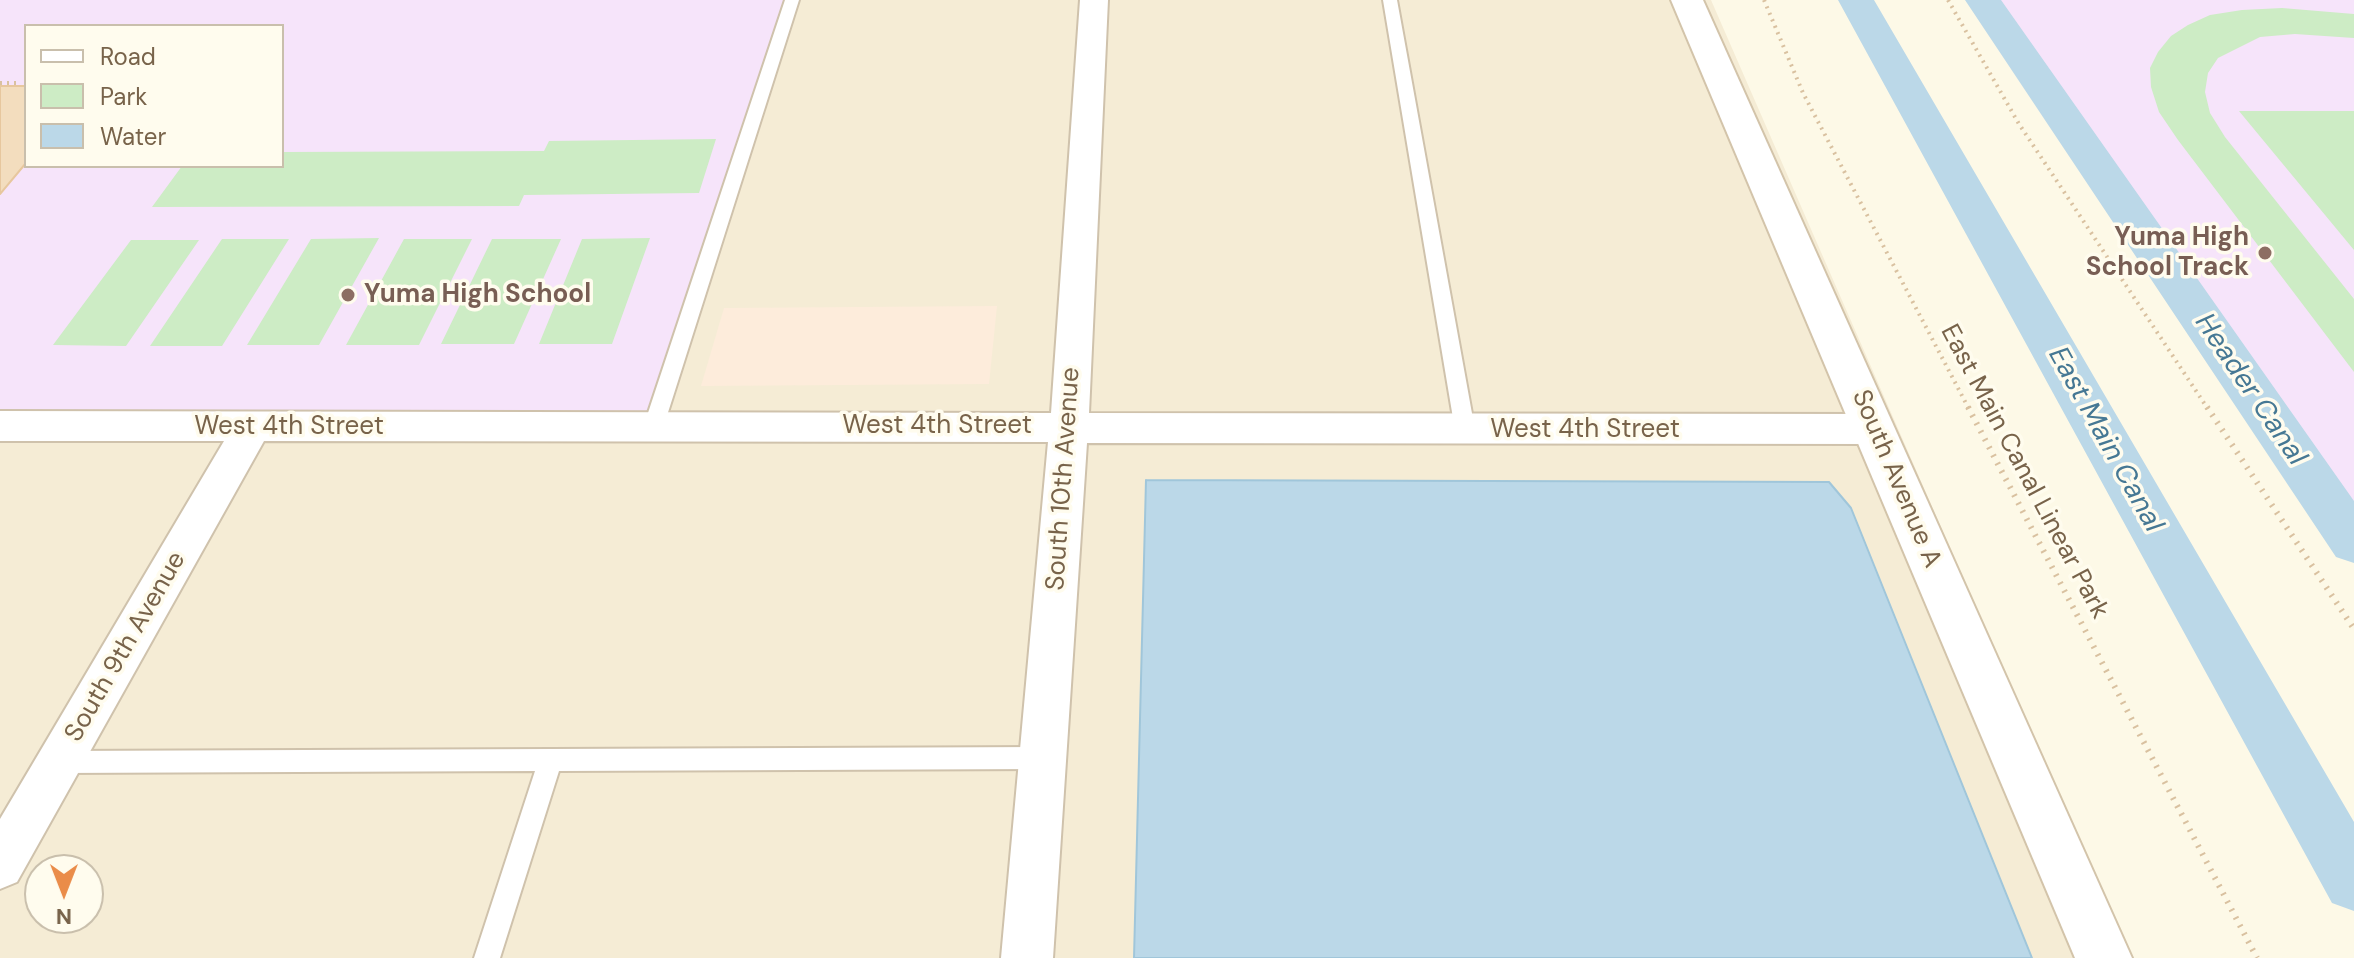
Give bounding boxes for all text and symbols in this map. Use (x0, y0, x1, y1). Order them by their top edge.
legend (24, 24, 284, 168)
text: Road (100, 41, 156, 72)
text: Park (100, 81, 147, 112)
text: Water (100, 121, 166, 152)
place label: Yuma High School Track (2086, 222, 2249, 284)
marker: Yuma High School Track (2256, 244, 2274, 262)
place label: Yuma High School (364, 279, 591, 311)
marker: Yuma High School (339, 286, 357, 304)
water label: Header Canal (2187, 308, 2313, 472)
street label: East Main Canal Linear Park (1933, 320, 2115, 624)
water label: East Main Canal (2040, 342, 2170, 538)
street label: South 10th Avenue (1041, 366, 1087, 592)
street label: South Avenue A (1845, 385, 1947, 573)
street label: West 4th Street (842, 410, 1032, 442)
street label: West 4th Street (194, 411, 384, 443)
street label: West 4th Street (1490, 414, 1680, 446)
street label: South 9th Avenue (59, 546, 193, 748)
north arrow (24, 854, 104, 934)
text: N (56, 902, 72, 931)

